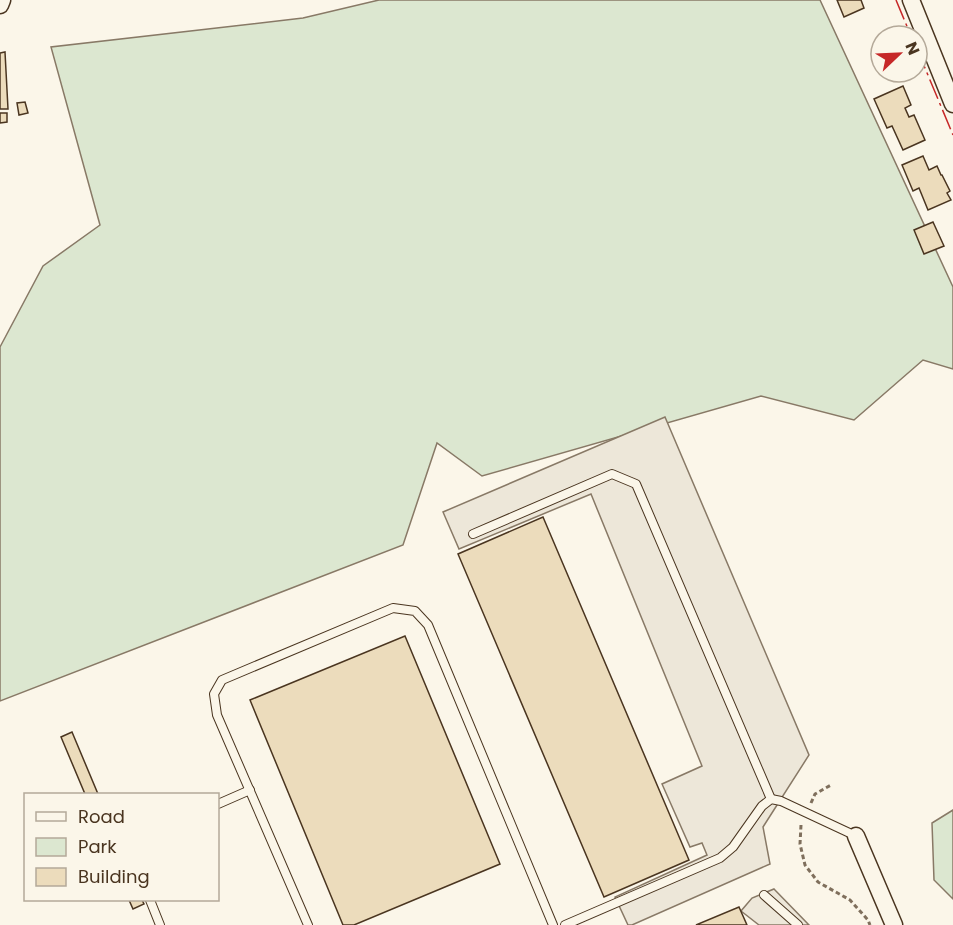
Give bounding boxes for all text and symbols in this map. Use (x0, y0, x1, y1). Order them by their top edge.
north arrow (869, 24, 929, 84)
text: N (899, 38, 925, 58)
legend (24, 793, 219, 901)
text: Road (78, 804, 125, 829)
text: Park (78, 834, 117, 859)
text: Building (78, 864, 150, 889)

